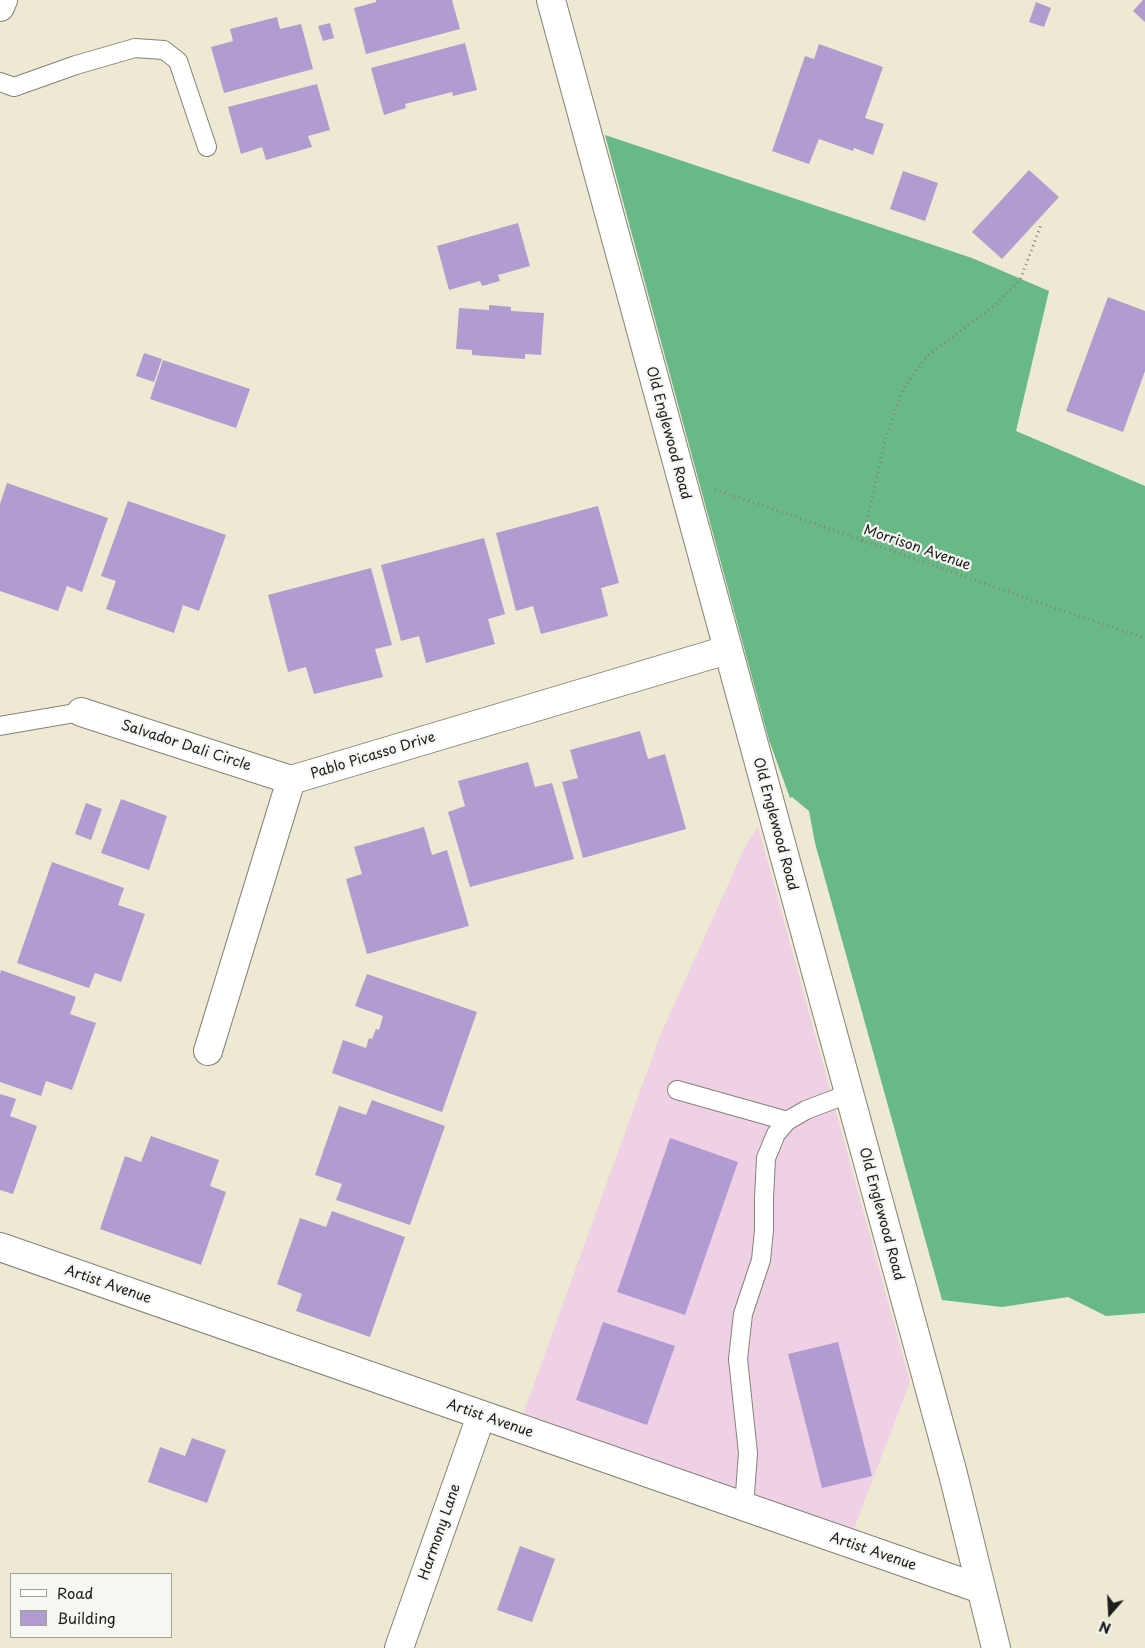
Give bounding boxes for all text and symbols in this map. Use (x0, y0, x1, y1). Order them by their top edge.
street label: Old Englewood Road (642, 365, 694, 501)
street label: Morrison Avenue (861, 522, 973, 574)
street label: Salvador Dali Circle (119, 717, 253, 775)
street label: Pablo Picasso Drive (309, 729, 437, 783)
street label: Old Englewood Road (749, 756, 801, 892)
street label: Old Englewood Road (855, 1146, 907, 1282)
street label: Artist Avenue (63, 1262, 153, 1308)
street label: Artist Avenue (445, 1396, 535, 1442)
street label: Harmony Lane (416, 1482, 464, 1582)
street label: Artist Avenue (828, 1529, 918, 1575)
legend (10, 1573, 172, 1638)
text: Road (57, 1581, 93, 1604)
north arrow (1085, 1588, 1135, 1638)
text: Building (57, 1606, 116, 1629)
text: N (1096, 1616, 1114, 1639)

